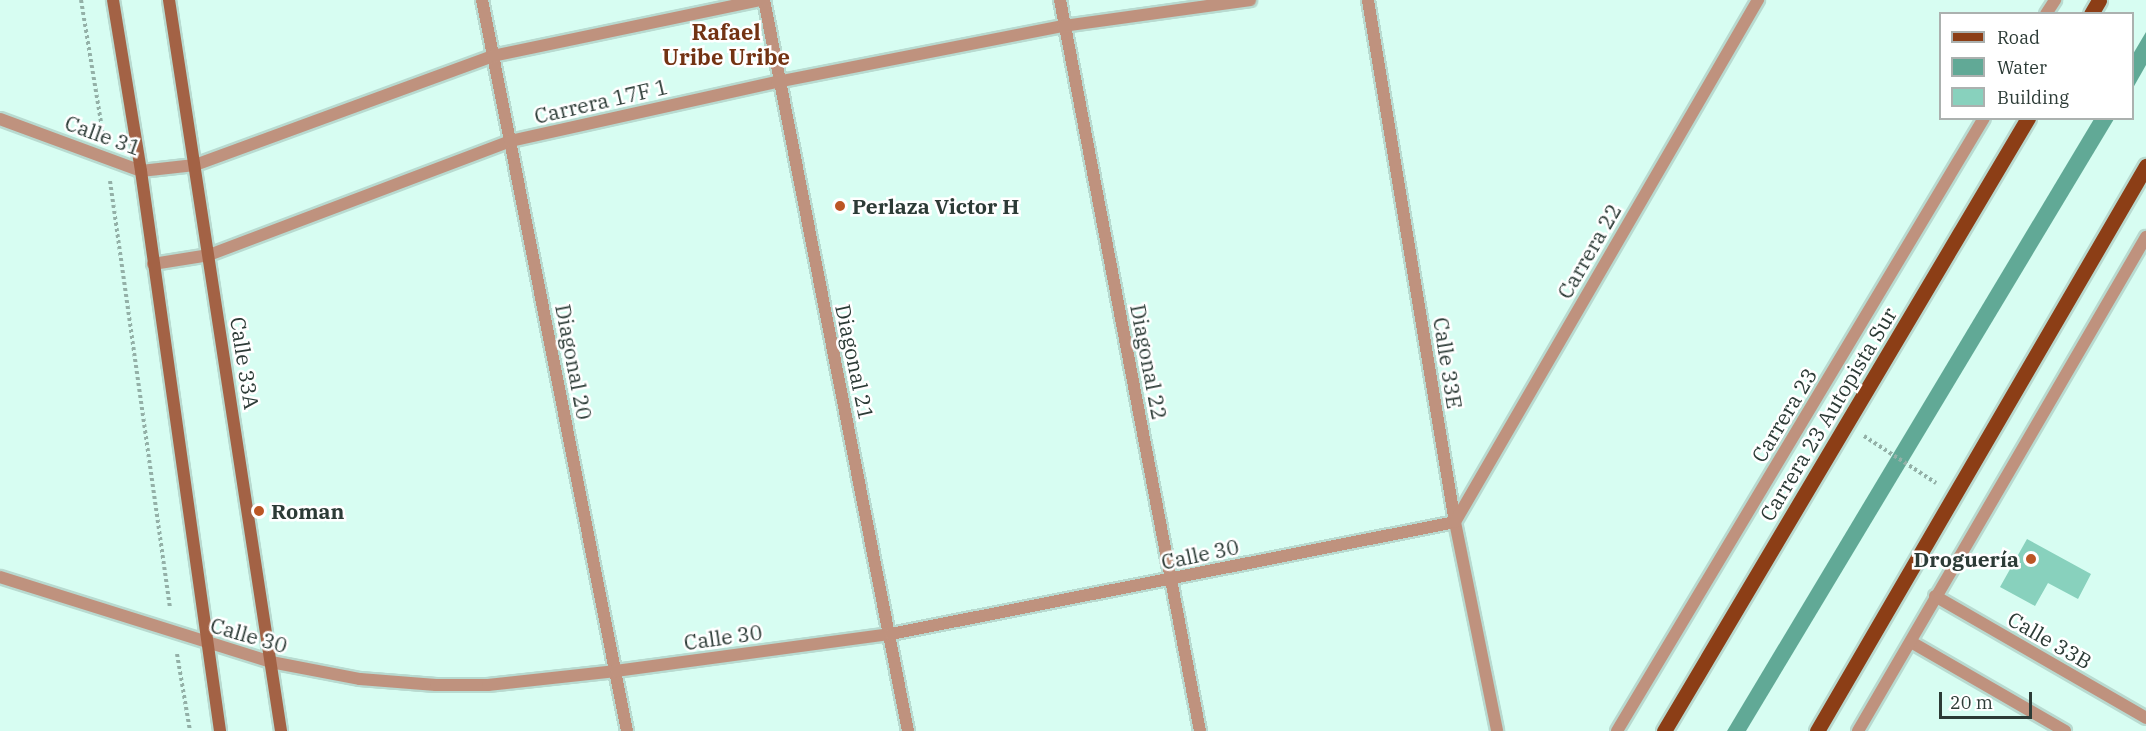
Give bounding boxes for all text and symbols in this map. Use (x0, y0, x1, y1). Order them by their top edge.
legend (1939, 12, 2134, 120)
district label: Rafael Uribe Uribe (662, 18, 790, 70)
text: Road (1997, 26, 2040, 49)
text: Water (1997, 56, 2047, 79)
street label: Carrera 17F 1 (532, 73, 670, 129)
text: Building (1997, 86, 2069, 109)
street label: Calle 31 (62, 110, 144, 160)
place label: Perlaza Victor H (852, 193, 1019, 219)
marker: Perlaza Victor H (833, 199, 847, 213)
street label: Carrera 22 (1552, 199, 1626, 303)
street label: Diagonal 20 (550, 302, 598, 422)
street label: Diagonal 21 (830, 302, 880, 422)
street label: Diagonal 22 (1125, 302, 1173, 422)
street label: Carrera 23 Autopista Sur (1754, 303, 1902, 525)
street label: Calle 33A (225, 315, 265, 411)
street label: Calle 33E (1428, 315, 1468, 411)
street label: Carrera 23 (1746, 363, 1822, 467)
place label: Roman (271, 498, 344, 524)
marker: Roman (252, 504, 266, 518)
street label: Calle 30 (1159, 533, 1241, 575)
place label: Droguería (1914, 546, 2019, 572)
marker: Droguería (2024, 552, 2038, 566)
street label: Calle 33B (2003, 606, 2097, 674)
street label: Calle 30 (208, 612, 290, 658)
street label: Calle 30 (682, 619, 764, 655)
scale bar (1942, 680, 2035, 718)
text: 20 m (1950, 691, 1993, 714)

